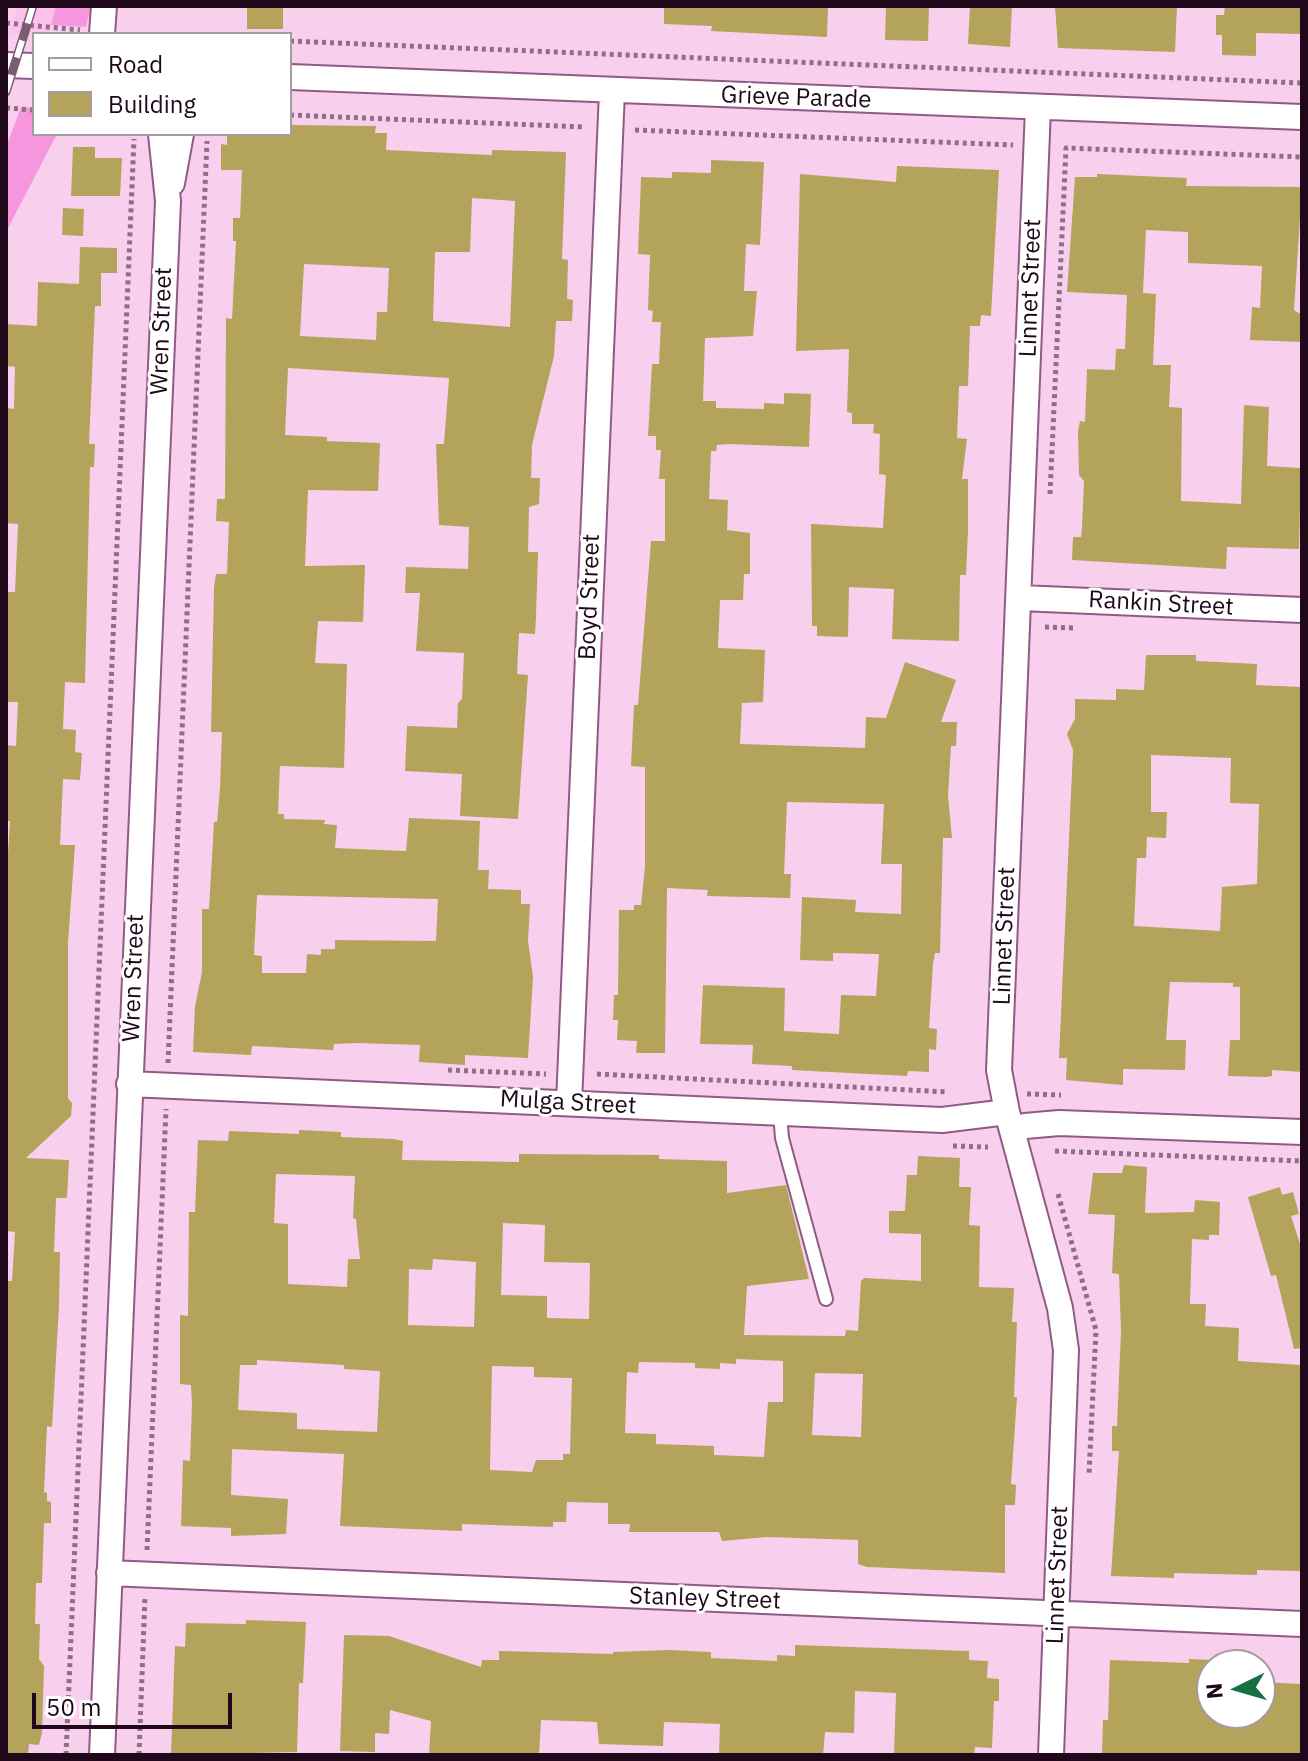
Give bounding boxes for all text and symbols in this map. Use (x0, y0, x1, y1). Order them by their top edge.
legend (32, 32, 292, 136)
text: Road (108, 48, 163, 80)
street label: Grieve Parade (720, 81, 872, 115)
text: Building (108, 88, 196, 120)
street label: Linnet Street (1014, 218, 1048, 358)
street label: Wren Street (145, 266, 179, 396)
street label: Boyd Street (573, 533, 607, 661)
street label: Rankin Street (1088, 586, 1234, 622)
street label: Linnet Street (988, 866, 1022, 1006)
street label: Wren Street (117, 913, 151, 1043)
street label: Mulga Street (499, 1085, 637, 1121)
street label: Linnet Street (1041, 1505, 1075, 1645)
street label: Stanley Street (629, 1582, 781, 1616)
north arrow (1196, 1649, 1276, 1729)
scale bar (36, 1677, 236, 1727)
text: N (1198, 1682, 1229, 1700)
text: 50 m (46, 1691, 101, 1723)

